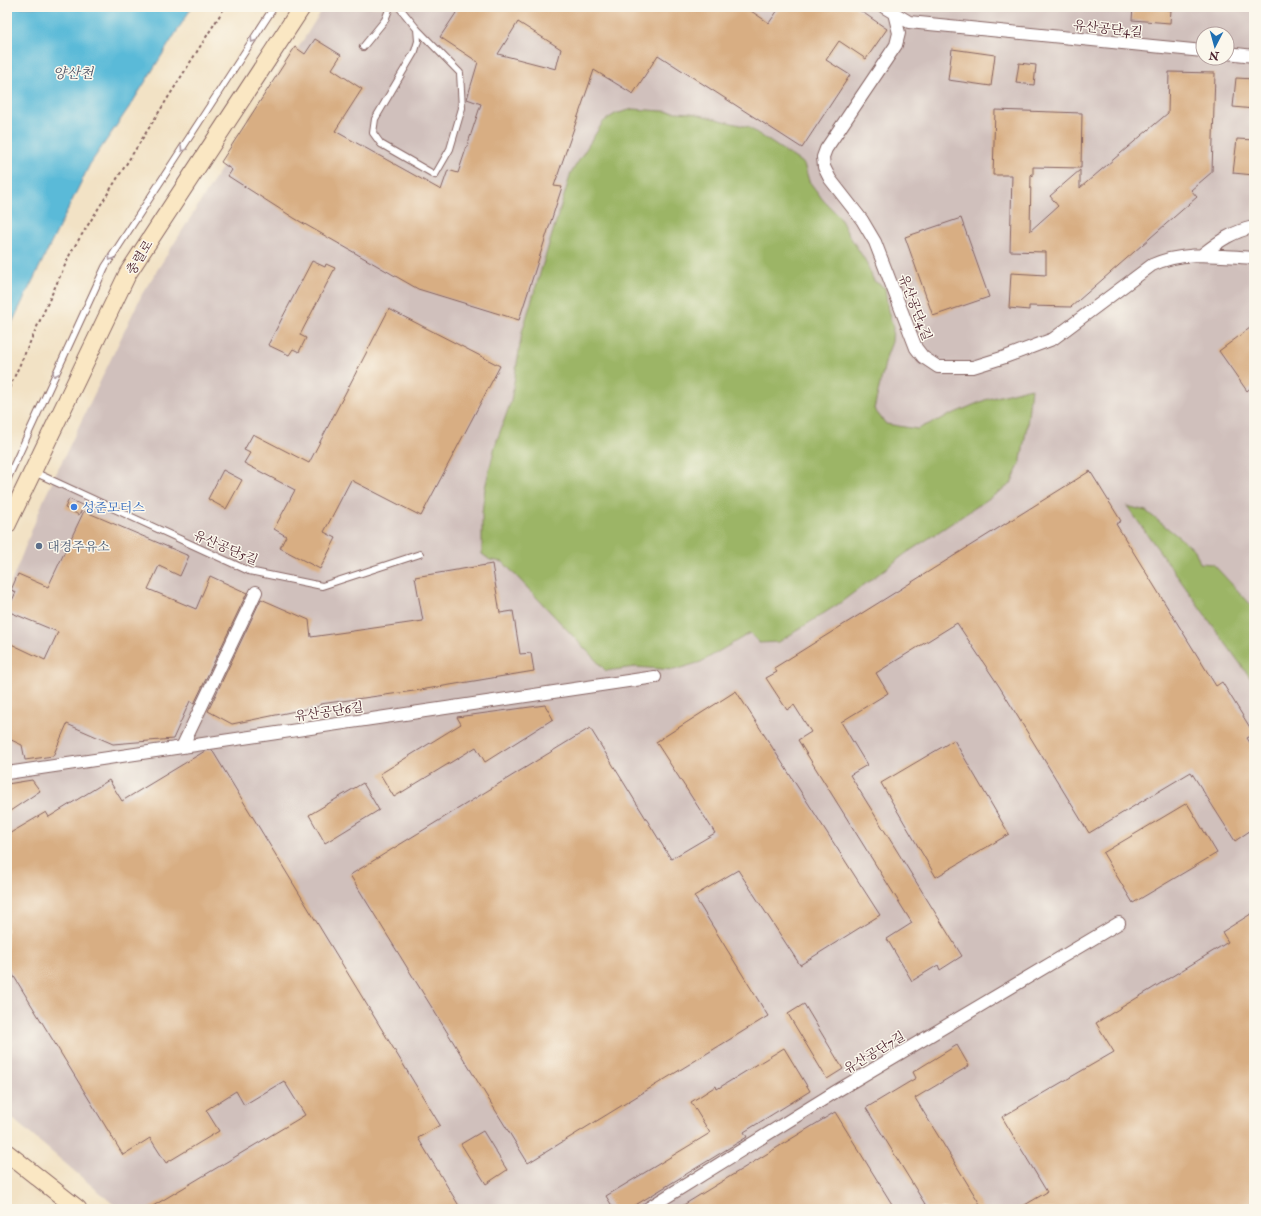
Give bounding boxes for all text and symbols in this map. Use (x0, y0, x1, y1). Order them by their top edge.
street label: 유산공단4길 (1072, 17, 1143, 41)
north arrow (1195, 26, 1235, 66)
one-way arrow (250, 36, 258, 43)
text: N (1207, 48, 1221, 63)
water label: 양산천 (53, 65, 95, 82)
one-way arrow (180, 145, 187, 152)
street label: 충렬로 (123, 237, 157, 278)
one-way arrow (109, 253, 116, 260)
street label: 유산공단4길 (895, 272, 935, 343)
one-way arrow (51, 371, 59, 378)
place label: 성준모터스 (82, 500, 145, 516)
marker: 성준모터스 (69, 502, 79, 512)
street label: 유산공단5길 (191, 527, 260, 569)
place label: 대경주유소 (47, 539, 110, 555)
marker: 대경주유소 (34, 541, 44, 551)
street label: 유산공단6길 (294, 699, 365, 725)
street label: 유산공단7길 (841, 1028, 908, 1077)

